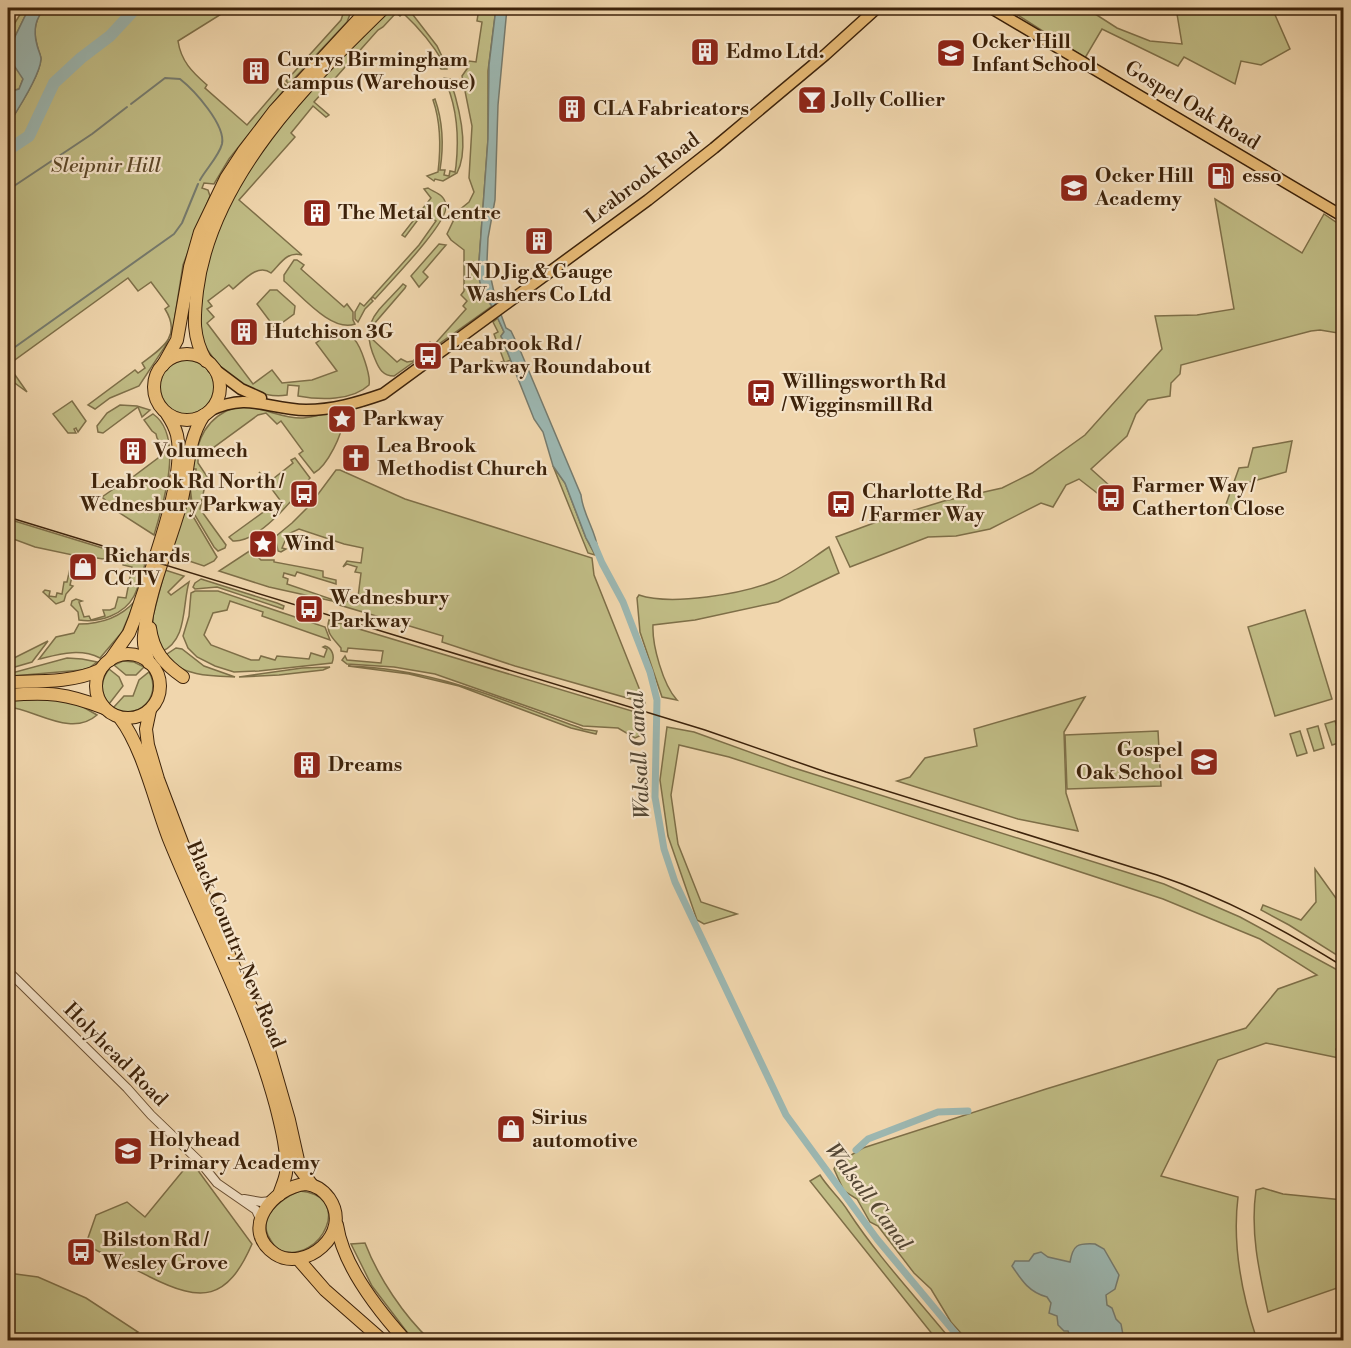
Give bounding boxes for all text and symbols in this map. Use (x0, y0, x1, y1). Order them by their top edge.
place label: Ocker Hill Infant School (972, 30, 1097, 78)
building icon: Edmo Ltd. (689, 36, 721, 68)
school or university icon: Ocker Hill Infant School (935, 37, 967, 69)
place label: Edmo Ltd. (726, 40, 825, 65)
place label: Currys Birmingham Campus (Warehouse) (277, 48, 475, 96)
building icon: Currys Birmingham Campus (Warehouse) (240, 55, 272, 87)
street label: Gospel Oak Road (1120, 56, 1265, 156)
bar icon: Jolly Collier (796, 84, 828, 116)
place label: Jolly Collier (830, 88, 945, 113)
building icon: CLA Fabricators (556, 93, 588, 125)
place label: CLA Fabricators (593, 97, 749, 122)
street label: Leabrook Road (581, 128, 706, 230)
park label: Sleipnir Hill (51, 154, 162, 179)
fuel station icon: esso (1205, 160, 1237, 192)
place label: Ocker Hill Academy (1094, 164, 1194, 212)
place label: esso (1242, 164, 1282, 189)
school or university icon: Ocker Hill Academy (1058, 172, 1090, 204)
building icon: The Metal Centre (301, 197, 333, 229)
place label: The Metal Centre (338, 201, 501, 226)
building icon: N D Jig & Gauge Washers Co Ltd (523, 225, 555, 257)
place label: N D Jig & Gauge Washers Co Ltd (465, 260, 613, 308)
building icon: Hutchison 3G (228, 316, 260, 348)
place label: Hutchison 3G (265, 320, 394, 345)
place label: Leabrook Rd / Parkway Roundabout (449, 332, 652, 380)
bus stop icon: Leabrook Rd / Parkway Roundabout (412, 340, 444, 372)
place label: Willingsworth Rd / Wigginsmill Rd (781, 370, 947, 418)
bus stop icon: Willingsworth Rd / Wigginsmill Rd (745, 377, 777, 409)
place icon: Parkway (326, 403, 358, 435)
place label: Parkway (363, 407, 445, 432)
place label: Lea Brook Methodist Church (377, 434, 548, 482)
building icon: Volumech (117, 435, 149, 467)
place label: Volumech (153, 439, 249, 464)
church icon: Lea Brook Methodist Church (340, 442, 372, 474)
place label: Leabrook Rd North / Wednesbury Parkway (79, 470, 284, 518)
place label: Farmer Way / Catherton Close (1132, 474, 1285, 522)
bus stop icon: Leabrook Rd North / Wednesbury Parkway (288, 478, 320, 510)
place label: Charlotte Rd / Farmer Way (861, 480, 985, 528)
bus stop icon: Farmer Way / Catherton Close (1095, 482, 1127, 514)
bus stop icon: Charlotte Rd / Farmer Way (825, 488, 857, 520)
place icon: Wind (247, 528, 279, 560)
place label: Wind (283, 532, 335, 557)
place label: Richards CCTV (104, 544, 190, 592)
shop icon: Richards CCTV (67, 551, 99, 583)
place label: Wednesbury Parkway (329, 586, 450, 634)
bus stop icon: Wednesbury Parkway (293, 593, 325, 625)
water label: Walsall Canal (624, 690, 656, 820)
place label: Gospel Oak School (1076, 738, 1183, 786)
school or university icon: Gospel Oak School (1188, 746, 1220, 778)
building icon: Dreams (291, 749, 323, 781)
place label: Dreams (328, 753, 402, 778)
street label: Black Country New Road (180, 837, 290, 1053)
street label: Holyhead Road (58, 998, 173, 1113)
place label: Sirius automotive (532, 1106, 638, 1154)
shop icon: Sirius automotive (495, 1113, 527, 1145)
place label: Holyhead Primary Academy (149, 1128, 321, 1176)
school or university icon: Holyhead Primary Academy (112, 1135, 144, 1167)
water label: Walsall Canal (819, 1138, 917, 1256)
place label: Bilston Rd / Wesley Grove (101, 1228, 228, 1276)
bus stop icon: Bilston Rd / Wesley Grove (65, 1236, 97, 1268)

